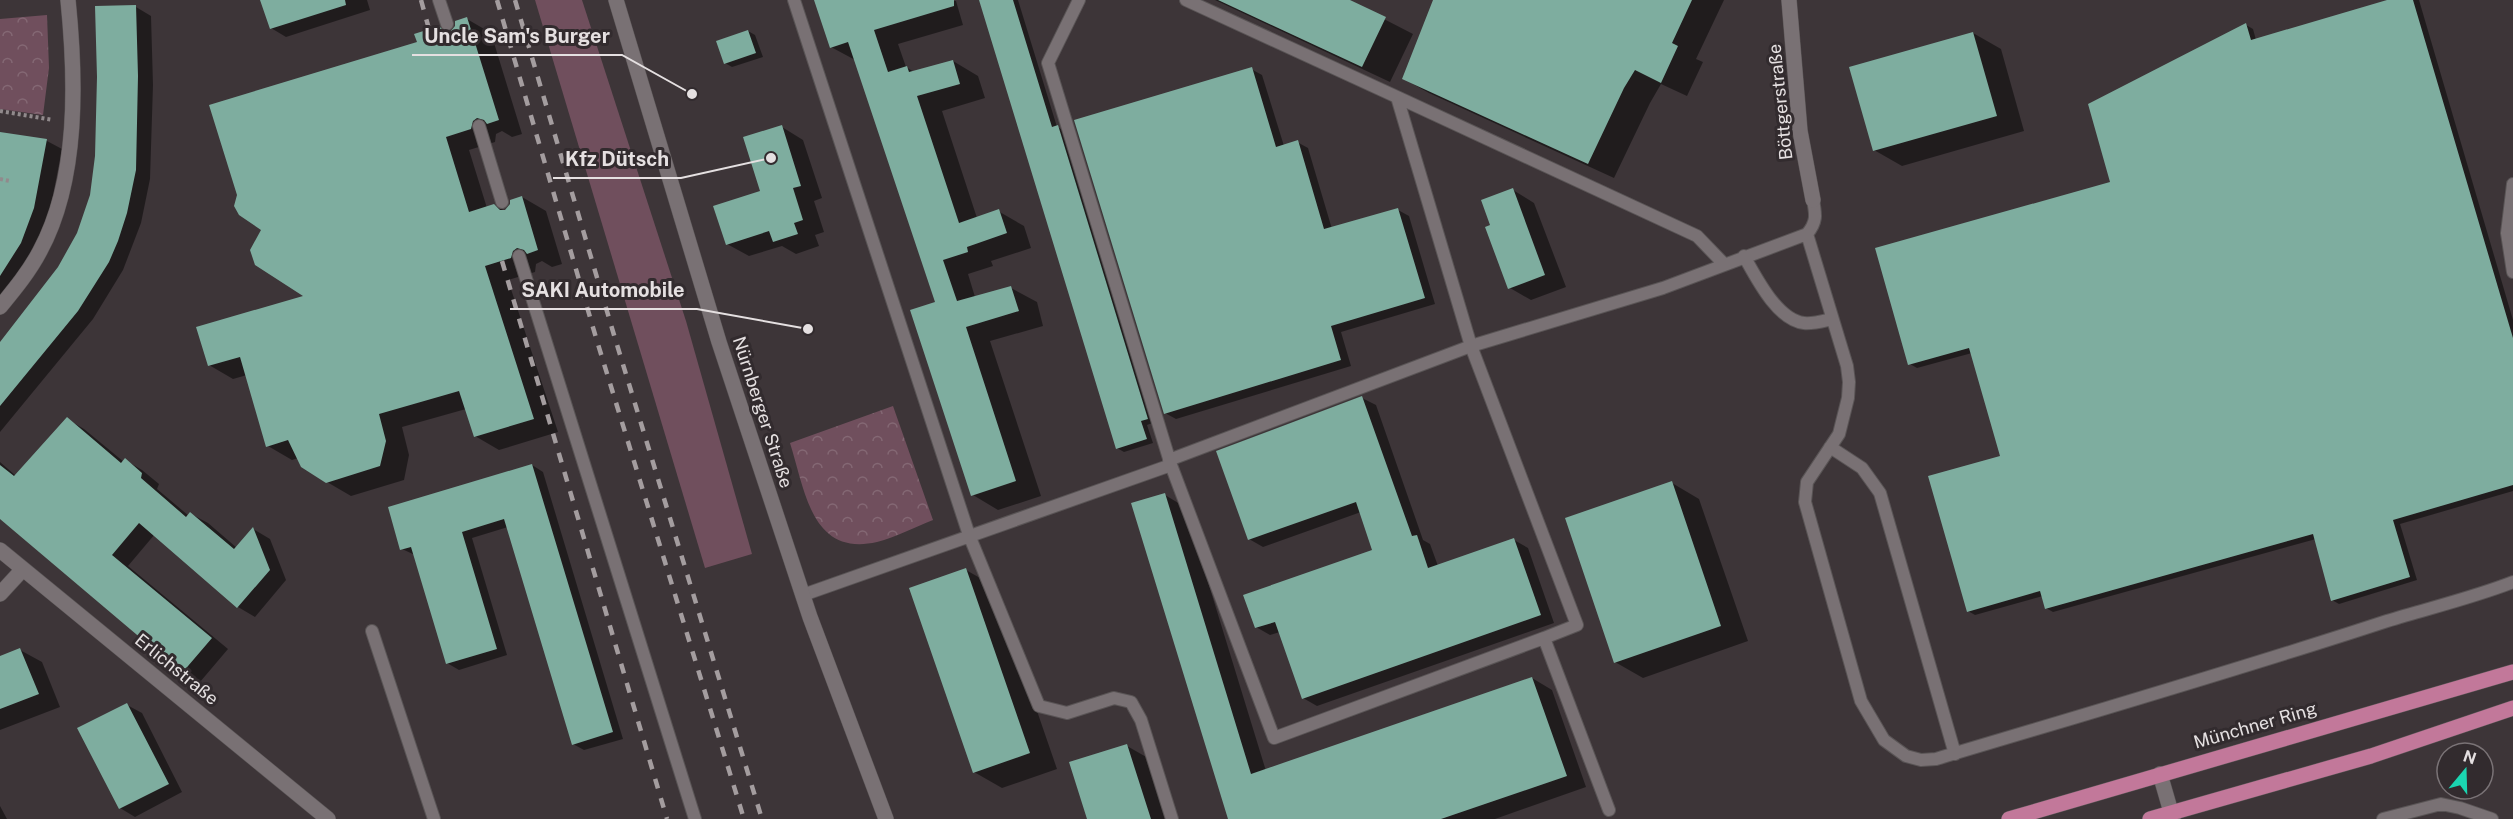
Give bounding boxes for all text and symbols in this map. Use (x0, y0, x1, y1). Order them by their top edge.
callout: Uncle Sam's Burger (412, 17, 622, 55)
text: Uncle Sam's Burger (424, 24, 610, 48)
street label: Böttgerstraße (1763, 43, 1797, 161)
callout: Kfz Dütsch (553, 140, 681, 178)
text: Kfz Dütsch (565, 147, 669, 171)
callout: SAKI Automobile (510, 271, 697, 309)
text: SAKI Automobile (521, 278, 685, 302)
street label: Nürnberger Straße (729, 334, 797, 490)
street label: Erlichstraße (131, 629, 223, 709)
street label: Münchner Ring (2191, 697, 2319, 753)
north arrow (2435, 741, 2495, 801)
text: N (2461, 746, 2479, 768)

